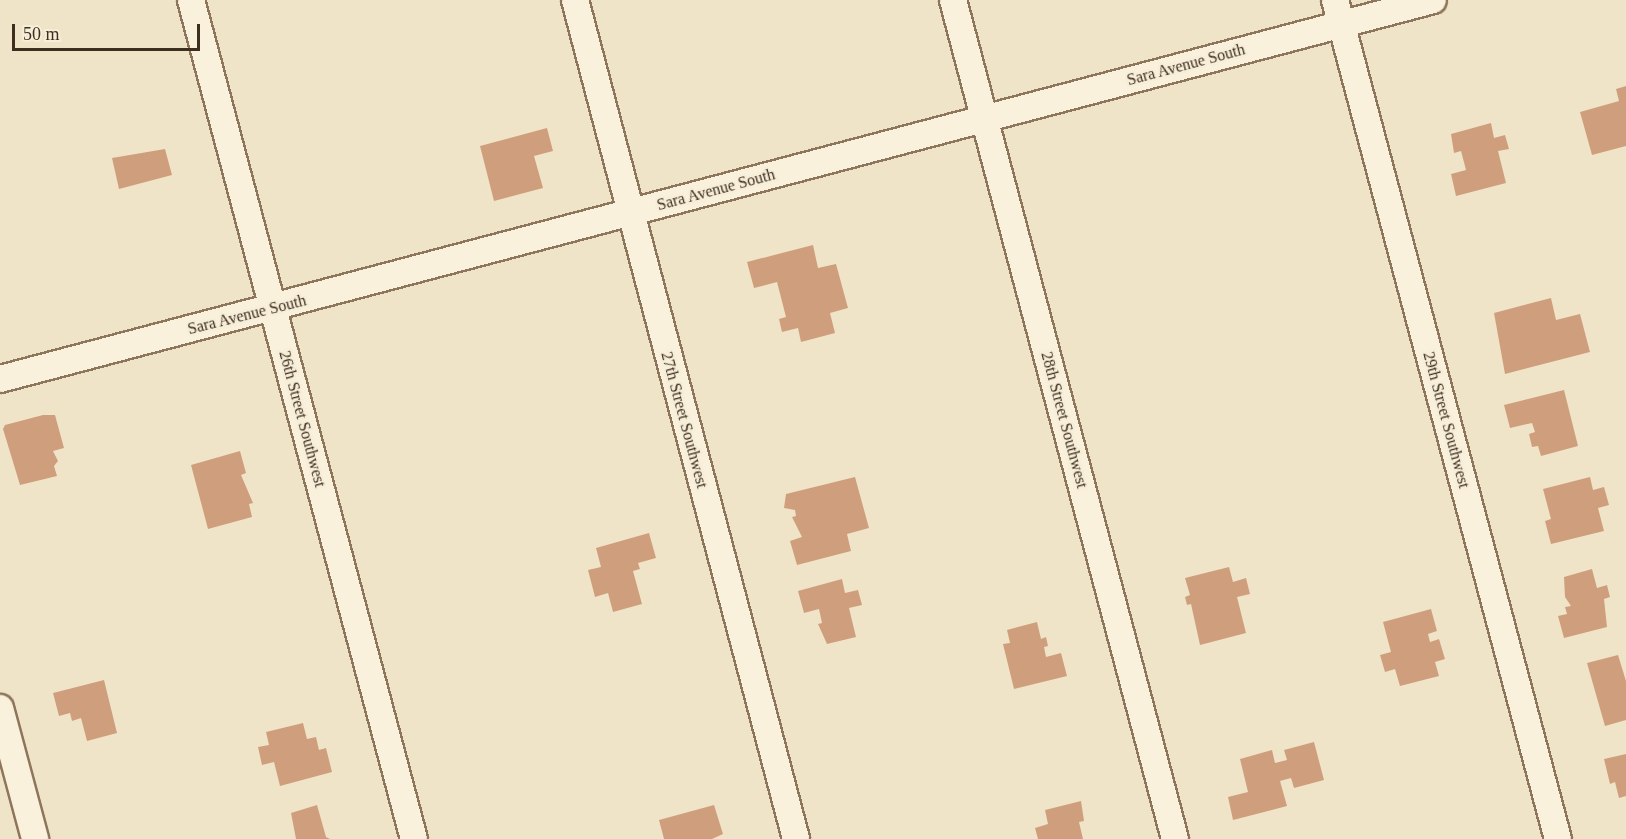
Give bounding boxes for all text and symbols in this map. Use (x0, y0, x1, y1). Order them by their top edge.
scale bar (15, 12, 202, 50)
text: 50 m (23, 24, 60, 44)
street label: Sara Avenue South (1124, 40, 1248, 90)
street label: Sara Avenue South (654, 165, 778, 215)
street label: Sara Avenue South (185, 291, 309, 339)
street label: 26th Street Southwest (275, 349, 329, 489)
street label: 27th Street Southwest (657, 350, 711, 490)
street label: 28th Street Southwest (1037, 350, 1091, 490)
street label: 29th Street Southwest (1419, 350, 1473, 490)

